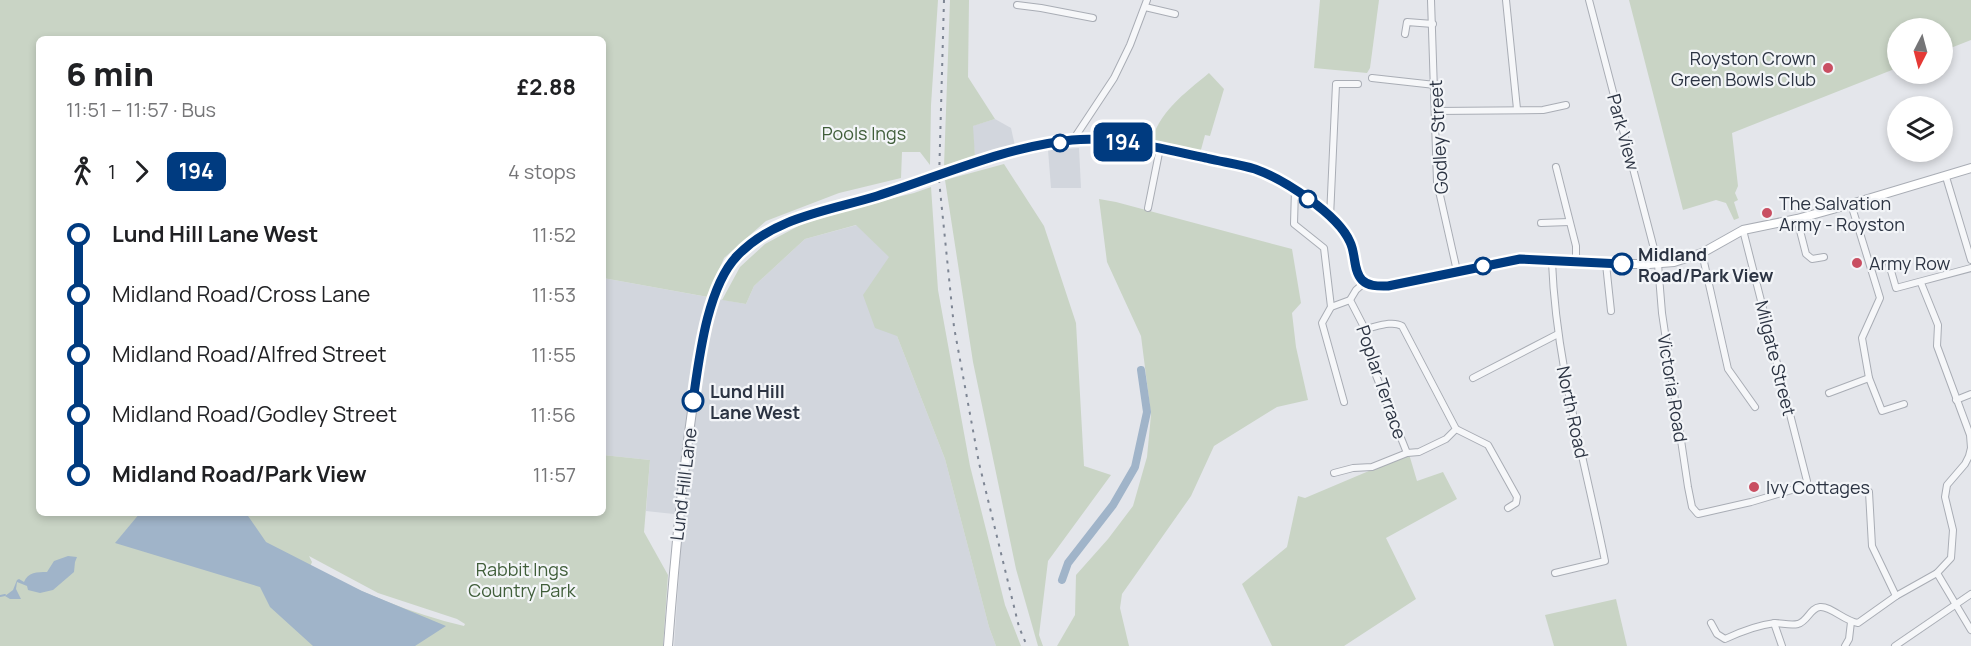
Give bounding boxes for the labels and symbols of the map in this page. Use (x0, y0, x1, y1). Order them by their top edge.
north arrow (1887, 18, 1953, 84)
place label: Royston Crown Green Bowls Club (1671, 46, 1816, 91)
marker: Royston Crown Green Bowls Club (1821, 61, 1835, 75)
street label: Godley Street (1423, 79, 1453, 195)
street label: Park View (1602, 91, 1646, 173)
park label: Pools Ings (822, 121, 906, 145)
line badge: 194 (1088, 122, 1158, 162)
unlabelled marker (1051, 134, 1069, 152)
unlabelled marker (1299, 190, 1317, 208)
place label: The Salvation Army - Royston (1779, 191, 1905, 236)
marker: The Salvation Army - Royston (1760, 206, 1774, 220)
place label: Midland Road/Park View (1638, 242, 1774, 287)
place label: Army Row (1869, 251, 1951, 275)
marker: Midland Road/Park View (1611, 253, 1633, 275)
marker: Army Row (1850, 256, 1864, 270)
unlabelled marker (1474, 257, 1492, 275)
street label: Milgate Street (1750, 298, 1802, 418)
street label: Poplar Terrace (1351, 322, 1413, 442)
street label: Victoria Road (1653, 332, 1693, 444)
street label: North Road (1552, 364, 1594, 460)
place label: Lund Hill Lane West (710, 379, 800, 424)
marker: Lund Hill Lane West (682, 390, 704, 412)
street label: Lund Hill Lane (664, 426, 702, 542)
place label: Ivy Cottages (1766, 475, 1870, 499)
marker: Ivy Cottages (1747, 480, 1761, 494)
park label: Rabbit Ings Country Park (468, 557, 577, 602)

